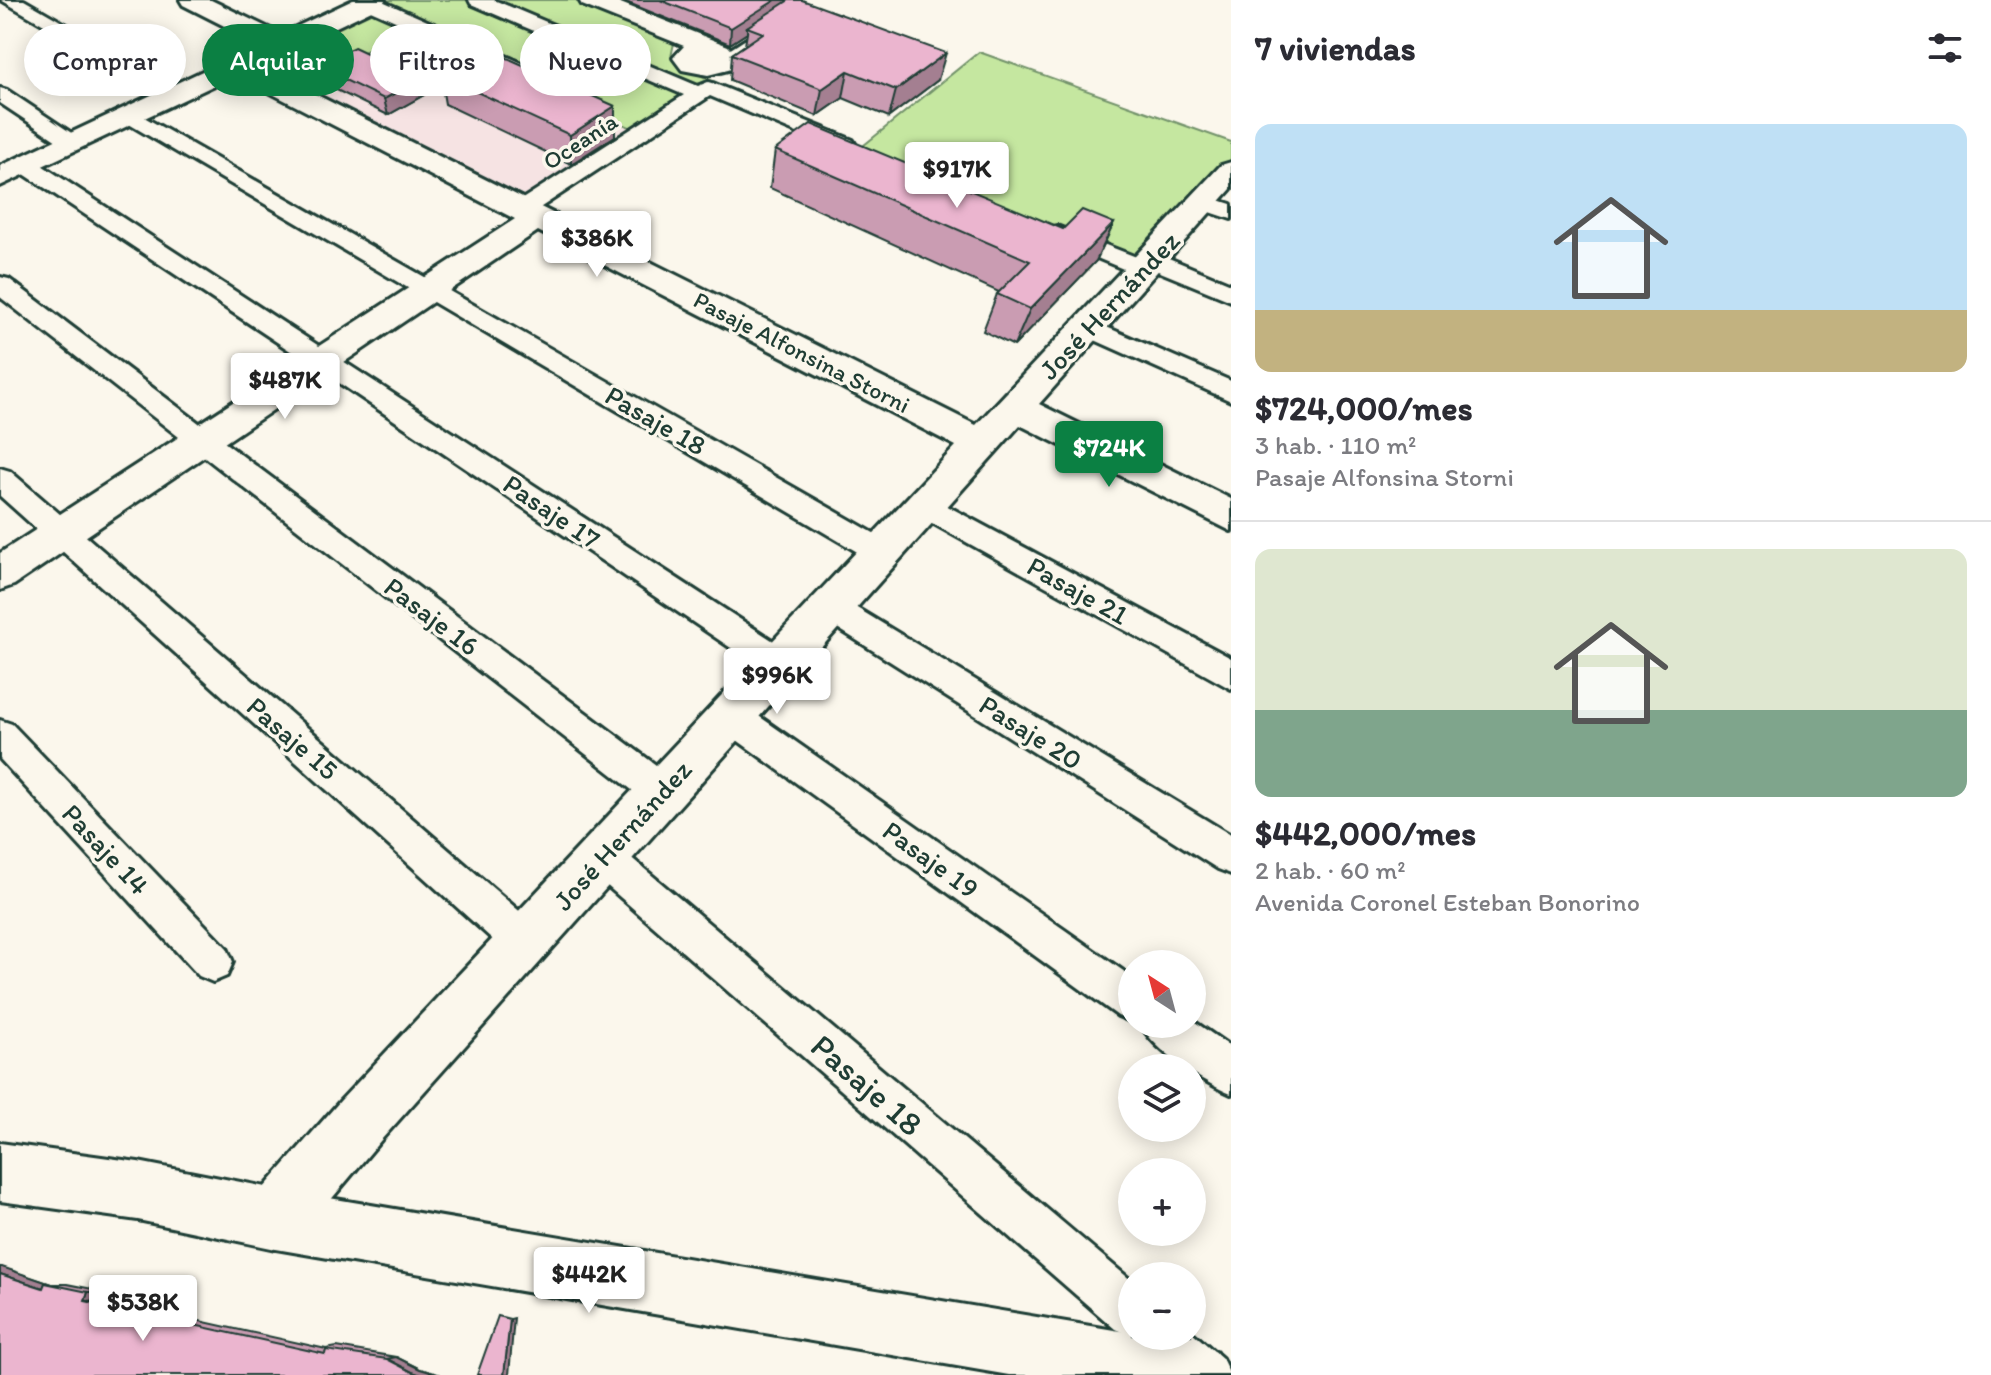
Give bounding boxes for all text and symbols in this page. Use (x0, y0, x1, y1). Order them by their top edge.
chip: Comprar (24, 24, 186, 96)
chip: Alquilar (202, 24, 354, 96)
chip: Filtros (370, 24, 504, 96)
chip: Nuevo (520, 24, 651, 96)
icon: filters (1923, 26, 1967, 70)
text: 7 viviendas (1255, 28, 1416, 69)
street label: Oceanía (537, 106, 623, 176)
pin: $917K (901, 142, 1013, 210)
text: $917K (923, 152, 991, 184)
icon: home (1539, 176, 1683, 320)
pin: $386K (541, 211, 653, 279)
text: $386K (561, 221, 633, 253)
street label: José Hernández (1032, 224, 1186, 386)
street label: Pasaje Alfonsina Storni (689, 285, 915, 419)
pin: $487K (229, 353, 341, 421)
text: $487K (249, 363, 321, 395)
street label: Pasaje 18 (599, 378, 713, 462)
text: $724,000/mes (1255, 388, 1473, 429)
pin: $724K (1053, 421, 1165, 489)
text: 3 hab. · 110 m² (1255, 429, 1416, 461)
text: $724K (1073, 431, 1145, 463)
text: Pasaje Alfonsina Storni (1255, 461, 1514, 493)
street label: Pasaje 17 (497, 466, 607, 556)
street label: Pasaje 21 (1021, 548, 1135, 632)
street label: Pasaje 16 (378, 569, 486, 663)
icon: home (1539, 601, 1683, 745)
pin: $996K (721, 648, 833, 716)
text: $996K (742, 658, 812, 690)
street label: Pasaje 20 (973, 687, 1089, 777)
street label: Pasaje 15 (240, 689, 346, 787)
street label: José Hernández (546, 753, 698, 917)
street label: Pasaje 14 (55, 796, 157, 902)
street label: Pasaje 19 (876, 813, 986, 905)
text: $442,000/mes (1255, 813, 1476, 854)
text: 2 hab. · 60 m² (1255, 854, 1406, 886)
text: Avenida Coronel Esteban Bonorino (1255, 886, 1640, 918)
north arrow (1118, 950, 1206, 1038)
map controls (1118, 950, 1206, 1350)
street label: Pasaje 18 (803, 1025, 931, 1145)
button: layers (1118, 1054, 1206, 1142)
button: + (1118, 1158, 1206, 1246)
pin: $442K (533, 1247, 645, 1315)
text: $442K (552, 1257, 626, 1289)
button: − (1118, 1262, 1206, 1350)
pin: $538K (87, 1275, 199, 1343)
text: $538K (107, 1285, 179, 1317)

